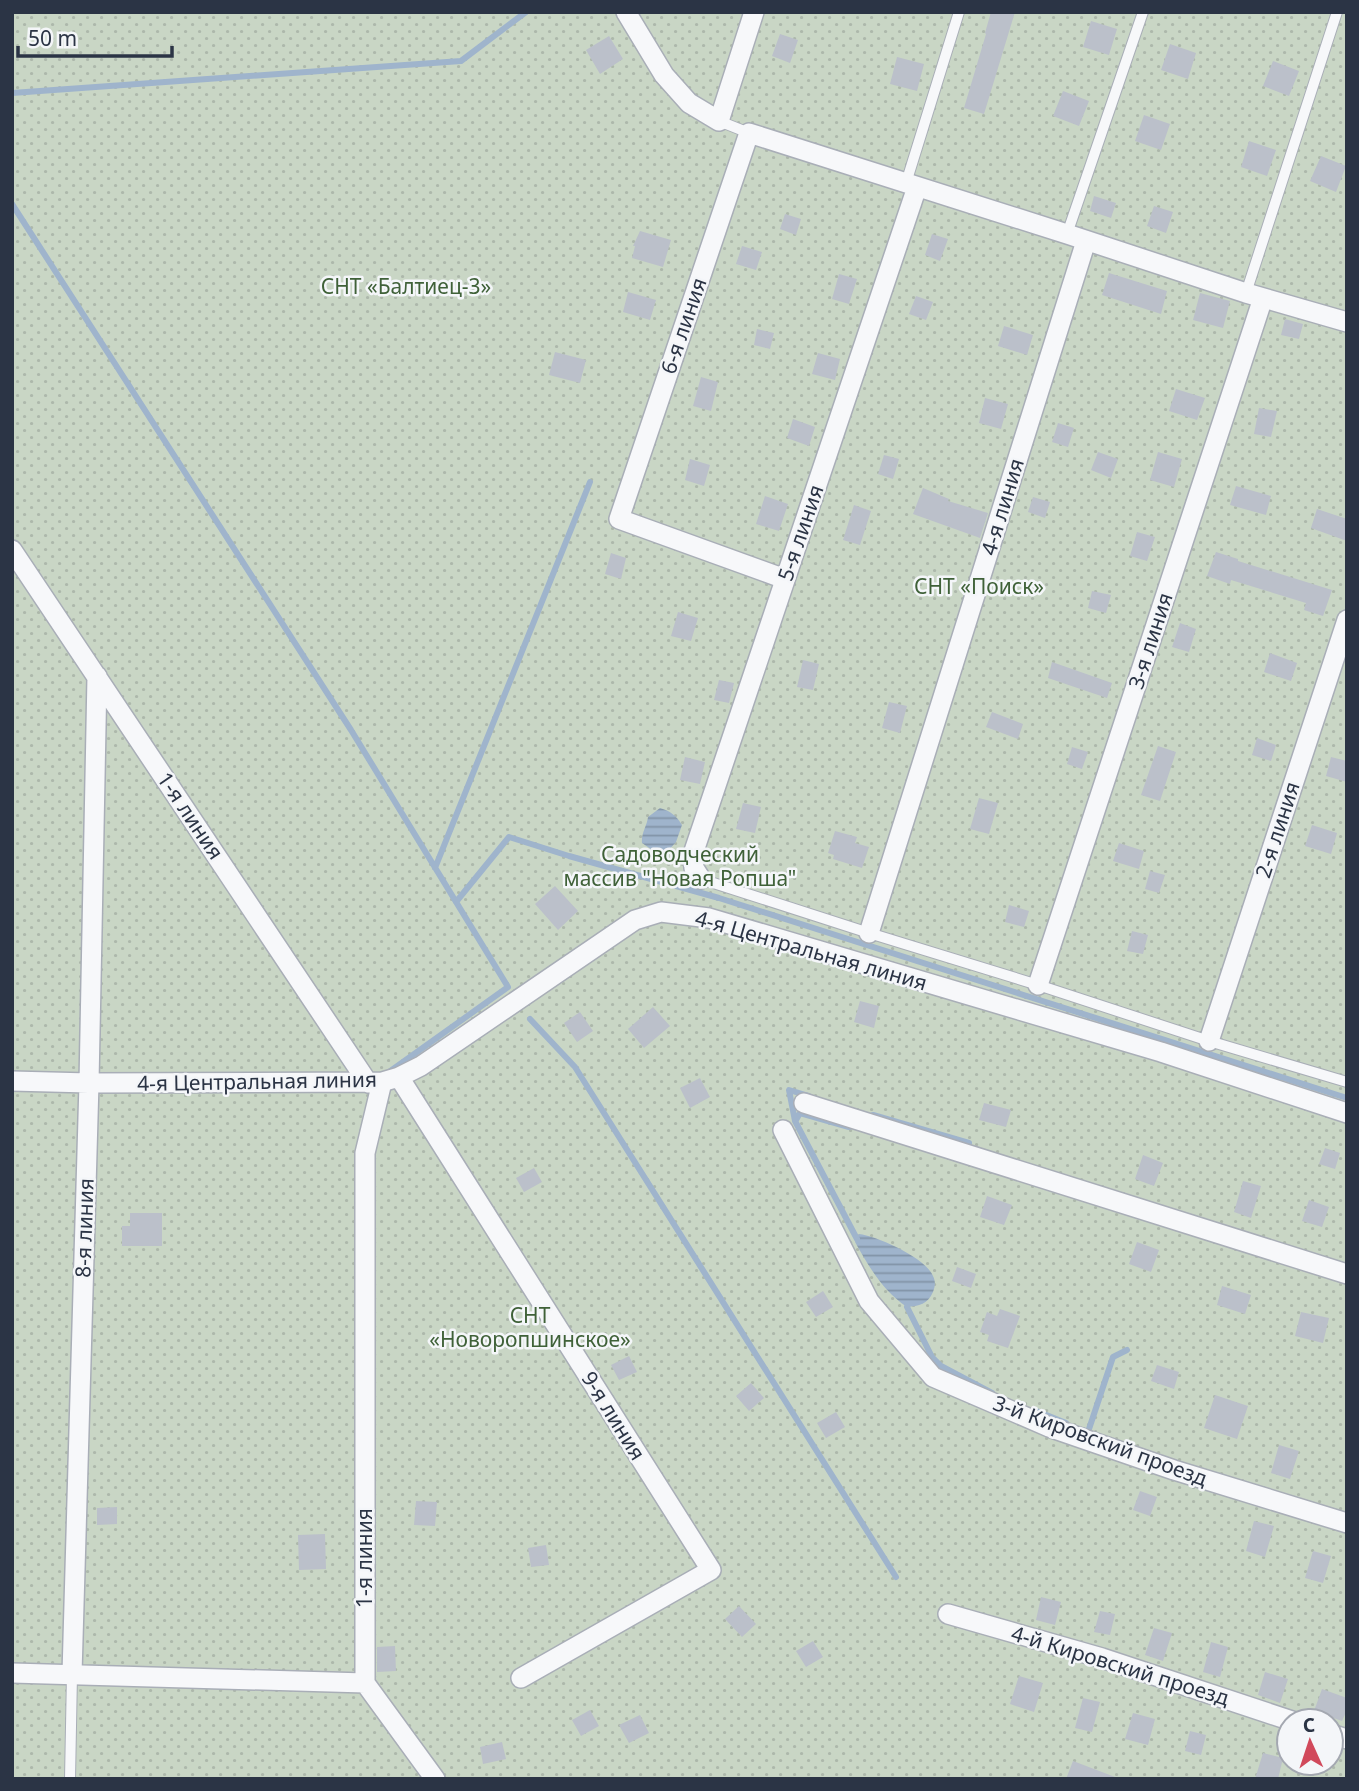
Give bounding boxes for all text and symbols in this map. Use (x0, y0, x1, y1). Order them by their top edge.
scale bar (18, 14, 172, 58)
text: 50 m (28, 24, 77, 52)
park label: СНТ «Балтиец-3» (321, 272, 491, 300)
street label: 6-я линия (654, 274, 713, 377)
street label: 4-я линия (974, 455, 1030, 559)
street label: 5-я линия (771, 481, 830, 584)
park label: СНТ «Поиск» (914, 572, 1044, 600)
street label: 3-я линия (1121, 589, 1179, 692)
street label: 1-я линия (151, 766, 230, 865)
street label: 2-я линия (1248, 778, 1306, 881)
park label: Садоводческий массив "Новая Ропша" (564, 840, 796, 892)
street label: 4-я Центральная линия (692, 904, 930, 997)
street label: 4-я Центральная линия (137, 1065, 377, 1097)
street label: 8-я линия (68, 1178, 100, 1278)
park label: СНТ «Новоропшинское» (429, 1301, 631, 1353)
street label: 9-я линия (576, 1366, 652, 1465)
street label: 3-й Кировский проезд (989, 1388, 1212, 1492)
street label: 1-я линия (350, 1508, 378, 1608)
street label: 4-й Кировский проезд (1008, 1619, 1233, 1712)
north arrow (1275, 1707, 1345, 1777)
text: С (1302, 1712, 1316, 1738)

